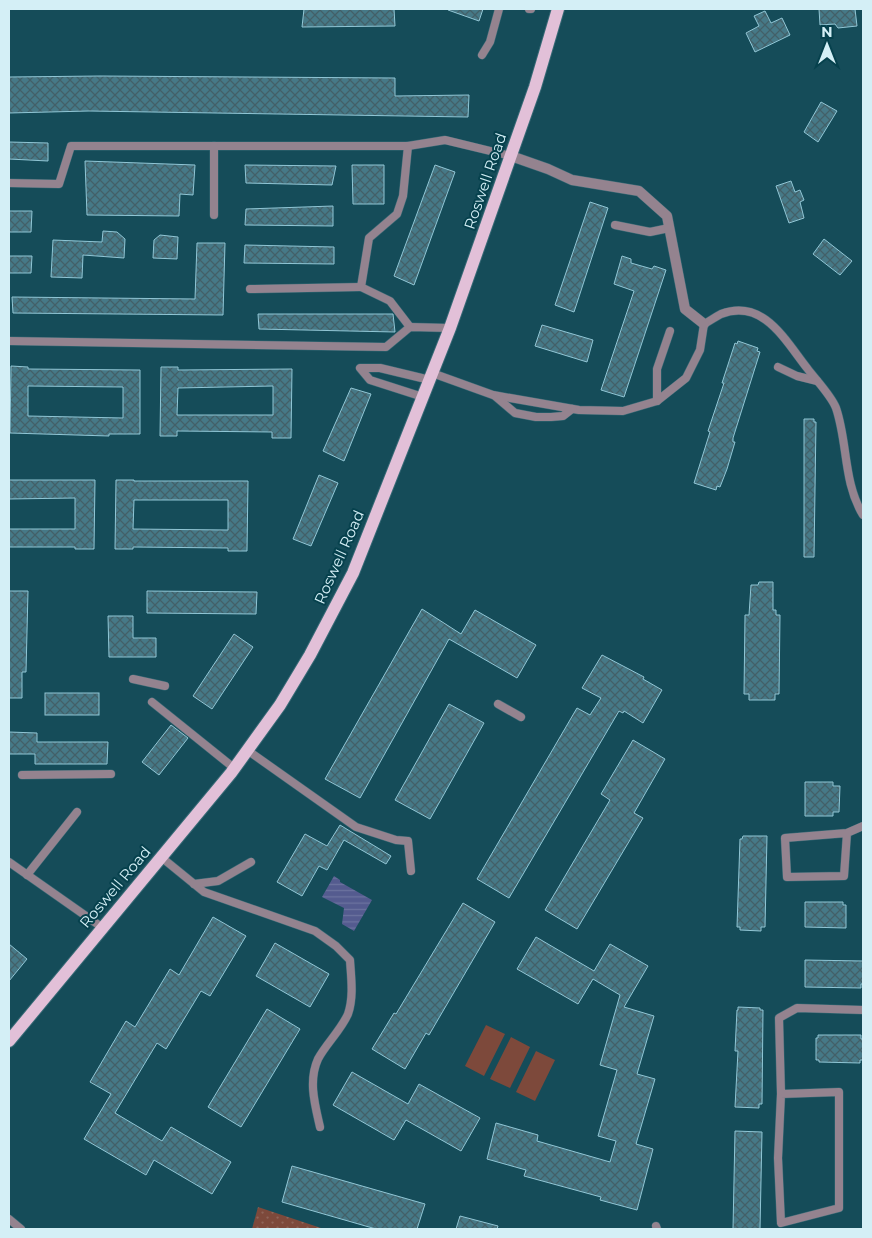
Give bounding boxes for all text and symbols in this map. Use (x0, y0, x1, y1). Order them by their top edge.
north arrow (802, 20, 852, 70)
text: N (821, 23, 833, 41)
street label: Roswell Road (460, 130, 510, 232)
street label: Roswell Road (310, 507, 368, 607)
street label: Roswell Road (75, 842, 155, 932)

